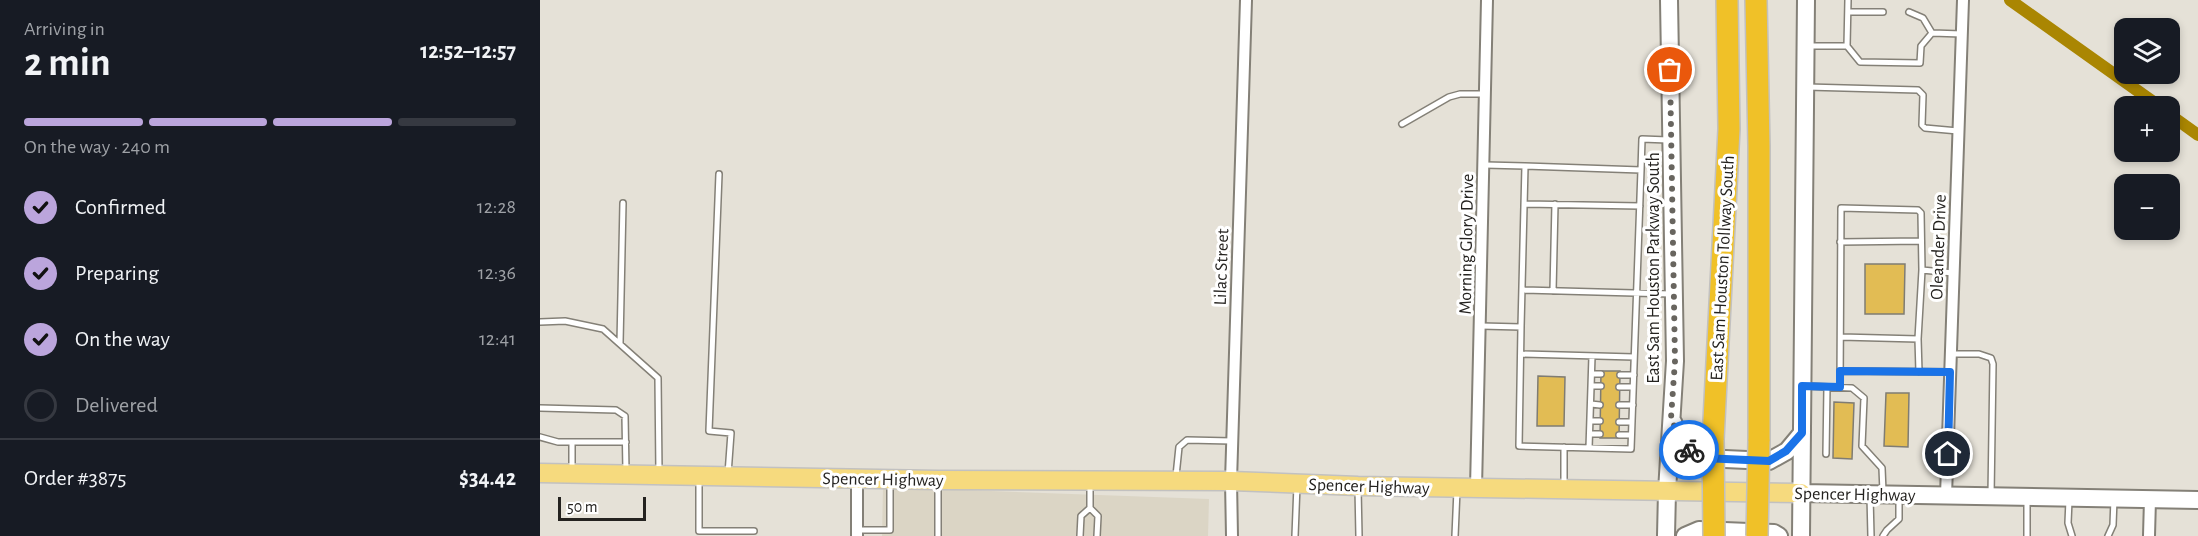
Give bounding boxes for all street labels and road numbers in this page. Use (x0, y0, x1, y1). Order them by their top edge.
street label: East Sam Houston Parkway South (1645, 152, 1663, 384)
street label: East Sam Houston Tollway South (1708, 155, 1738, 381)
street label: Morning Glory Drive (1457, 173, 1477, 315)
street label: Oleander Drive (1928, 194, 1950, 300)
street label: Lilac Street (1212, 228, 1232, 306)
street label: Spencer Highway (822, 470, 944, 490)
street label: Spencer Highway (1308, 476, 1430, 498)
street label: Spencer Highway (1794, 485, 1916, 505)

